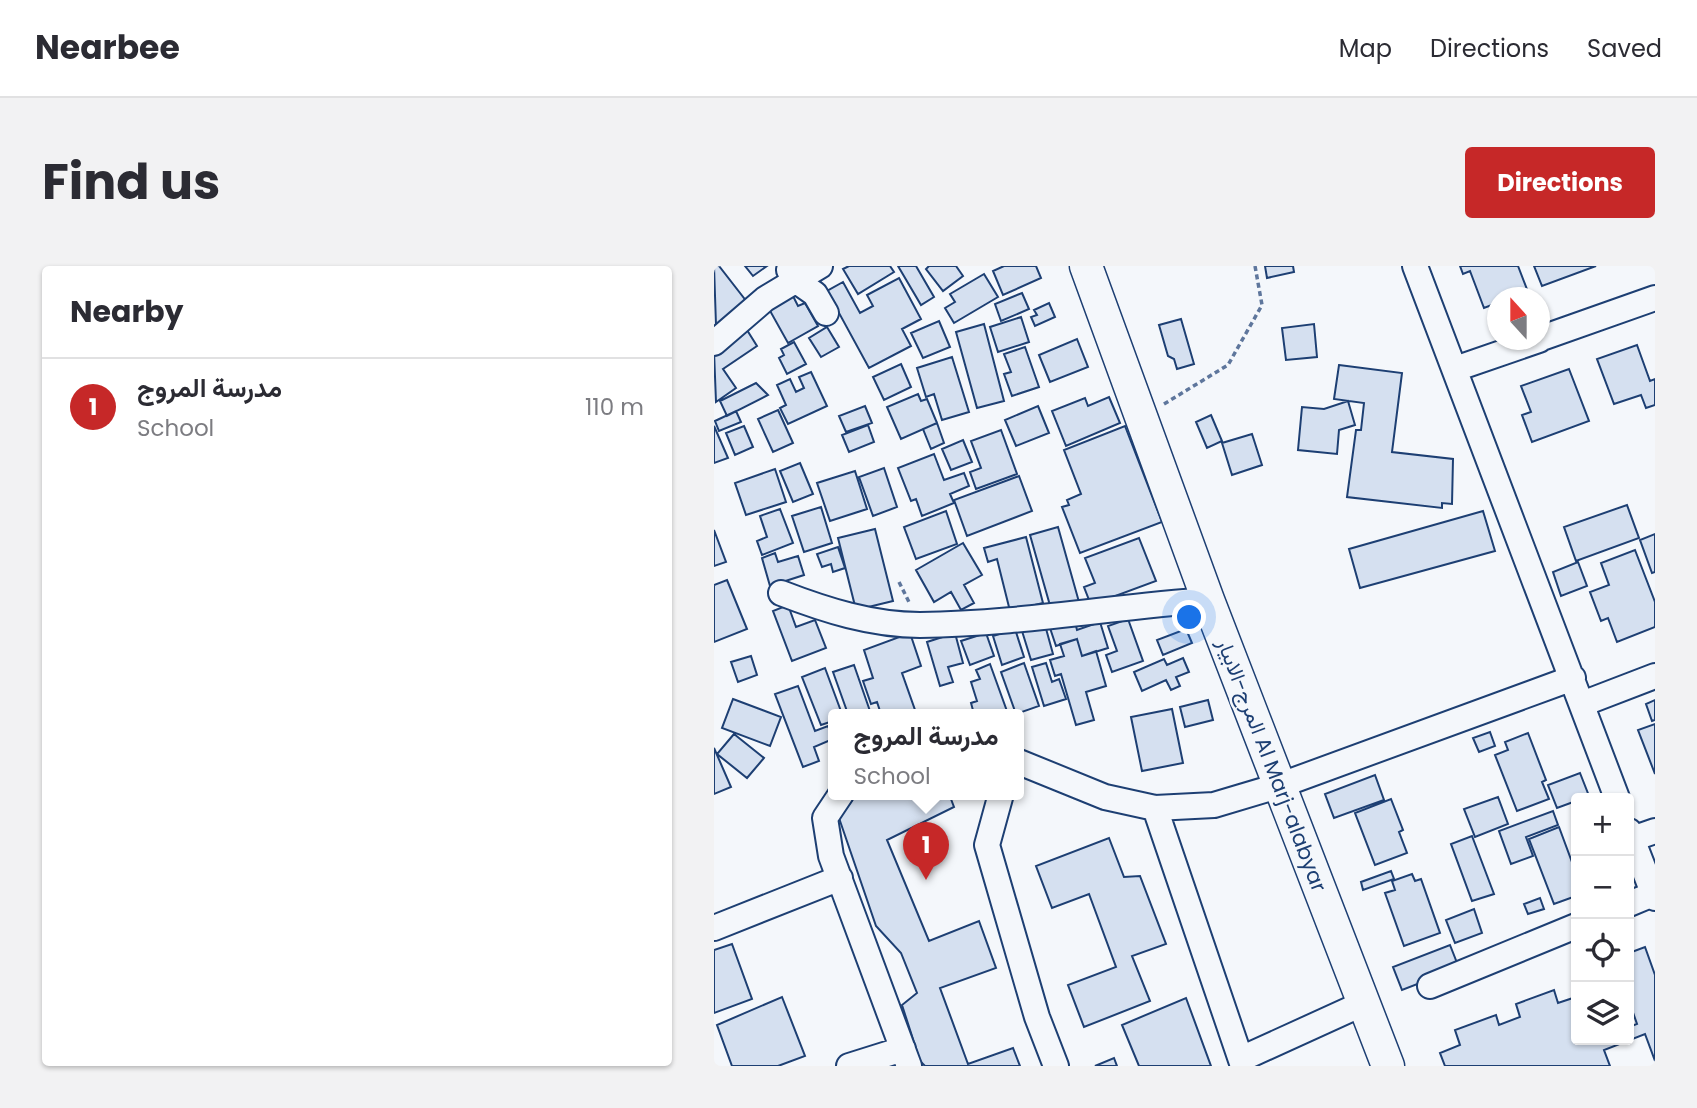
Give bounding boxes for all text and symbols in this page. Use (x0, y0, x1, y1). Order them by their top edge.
text: Nearbee (35, 24, 180, 71)
text: Map (1339, 32, 1392, 65)
text: Directions (1430, 32, 1549, 65)
text: Saved (1587, 32, 1662, 65)
button: Directions (1465, 147, 1655, 218)
text: Find us (42, 148, 220, 216)
north arrow (1487, 287, 1550, 350)
text: Nearby (70, 290, 184, 333)
text: مدرسة المروج (137, 370, 282, 406)
text: 1 (89, 391, 97, 423)
text: 110 m (585, 391, 644, 423)
text: School (137, 412, 214, 444)
your location (1172, 600, 1206, 634)
street label: المرج-الابيار Al Marj-alabyar (1210, 633, 1334, 896)
popup (828, 709, 1024, 800)
text: مدرسة المروج (853, 718, 999, 754)
text: School (853, 760, 931, 792)
map controls (1571, 793, 1634, 1045)
button: + (1571, 793, 1634, 856)
pin: 1 (903, 822, 949, 880)
button: − (1571, 856, 1634, 919)
button: locate (1571, 919, 1634, 982)
button: layers (1571, 982, 1634, 1045)

